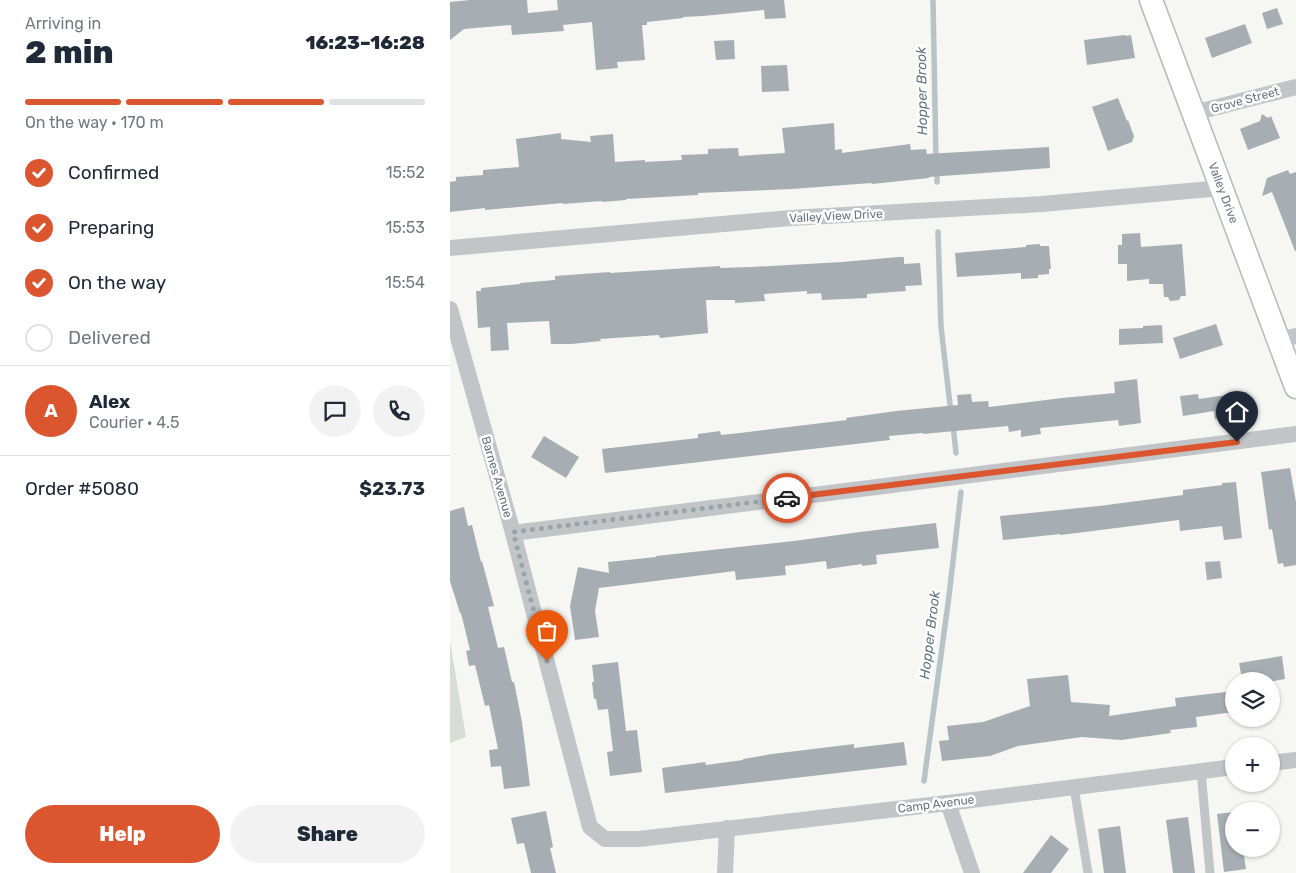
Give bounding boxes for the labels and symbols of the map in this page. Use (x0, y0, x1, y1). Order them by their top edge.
water label: Hopper Brook (913, 46, 931, 136)
street label: Grove Street (1209, 84, 1281, 116)
street label: Valley Drive (1205, 160, 1241, 226)
street label: Valley View Drive (789, 207, 883, 225)
pin (1216, 391, 1258, 442)
street label: Barnes Avenue (479, 435, 515, 520)
courier (762, 473, 812, 523)
water label: Hopper Brook (916, 589, 944, 680)
pin (526, 610, 568, 661)
street label: Camp Avenue (897, 792, 975, 816)

